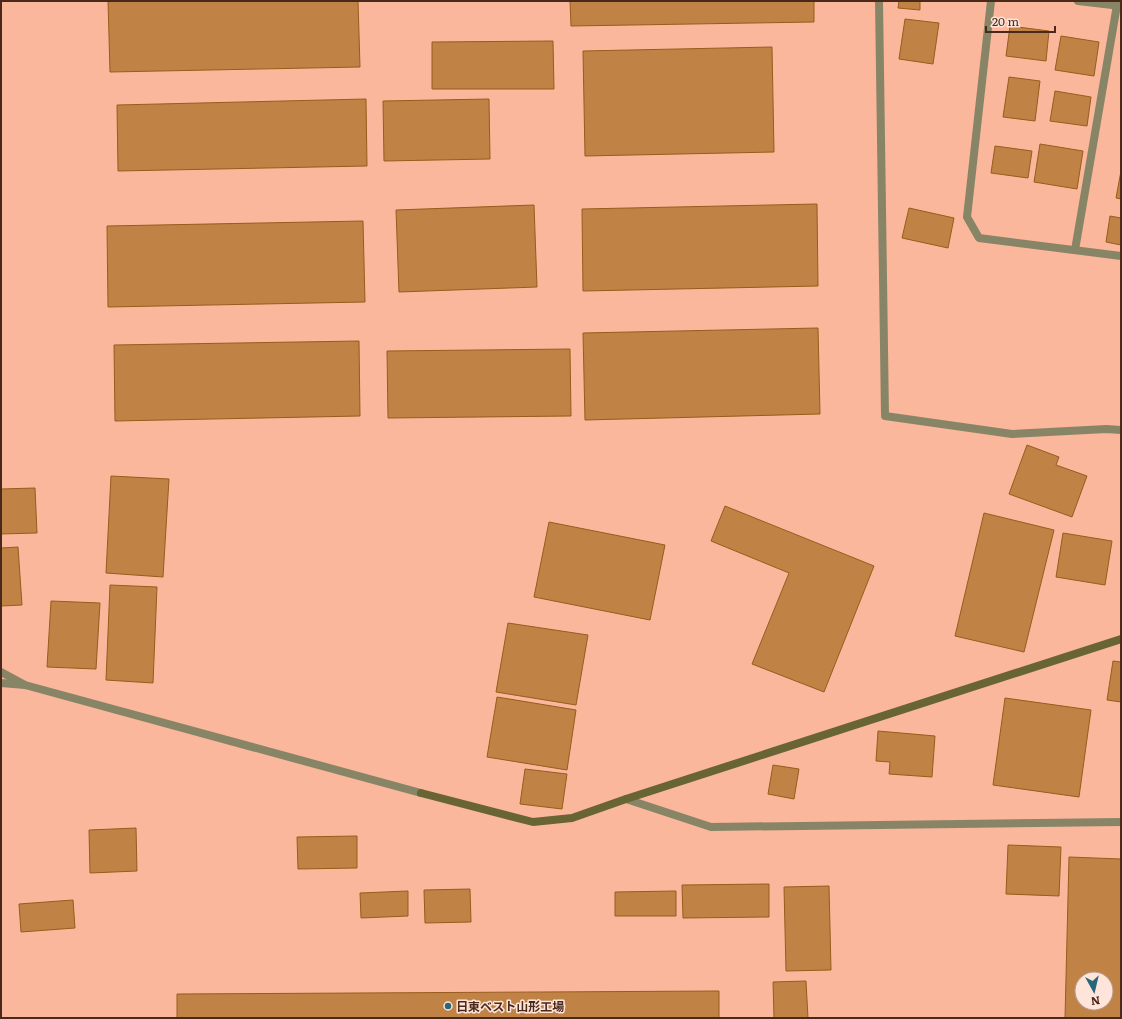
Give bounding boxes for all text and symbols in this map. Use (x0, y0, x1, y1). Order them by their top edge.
scale bar (986, 8, 1055, 34)
text: 20 m (992, 12, 1019, 30)
north arrow (1074, 971, 1114, 1011)
text: N (1090, 993, 1101, 1010)
place label: 日東ベスト山形工場 (456, 997, 564, 1015)
marker: 日東ベスト山形工場 (443, 1001, 453, 1011)

